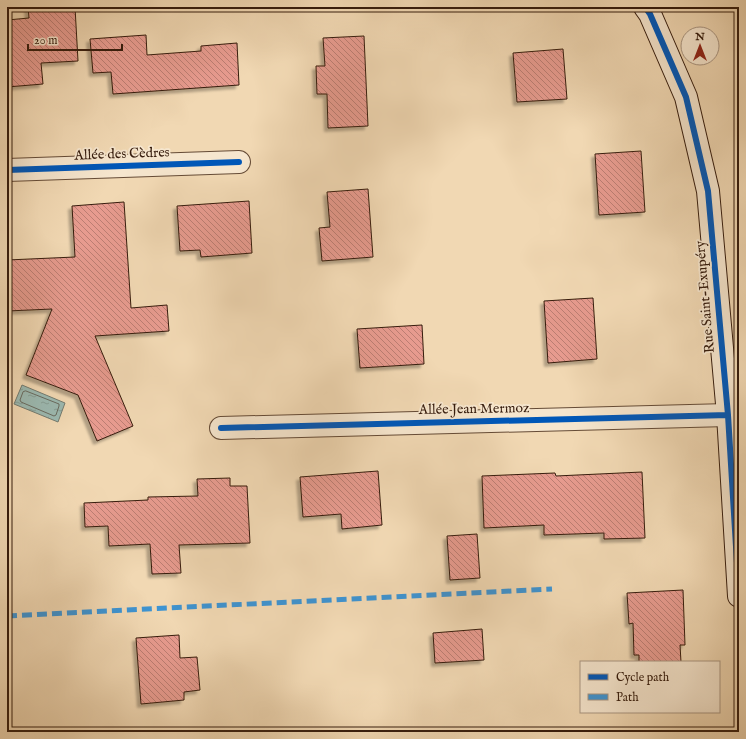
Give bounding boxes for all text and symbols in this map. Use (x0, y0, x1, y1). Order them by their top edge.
scale bar (28, 26, 122, 52)
north arrow (680, 26, 720, 66)
text: N (694, 30, 705, 44)
text: 20 m (34, 33, 57, 48)
street label: Allée des Cèdres (73, 143, 170, 165)
street label: Rue Saint-Exupéry (691, 240, 719, 354)
street label: Allée Jean Mermoz (417, 399, 530, 419)
legend (580, 661, 720, 713)
text: Cycle path (616, 670, 670, 686)
text: Path (616, 690, 639, 705)

